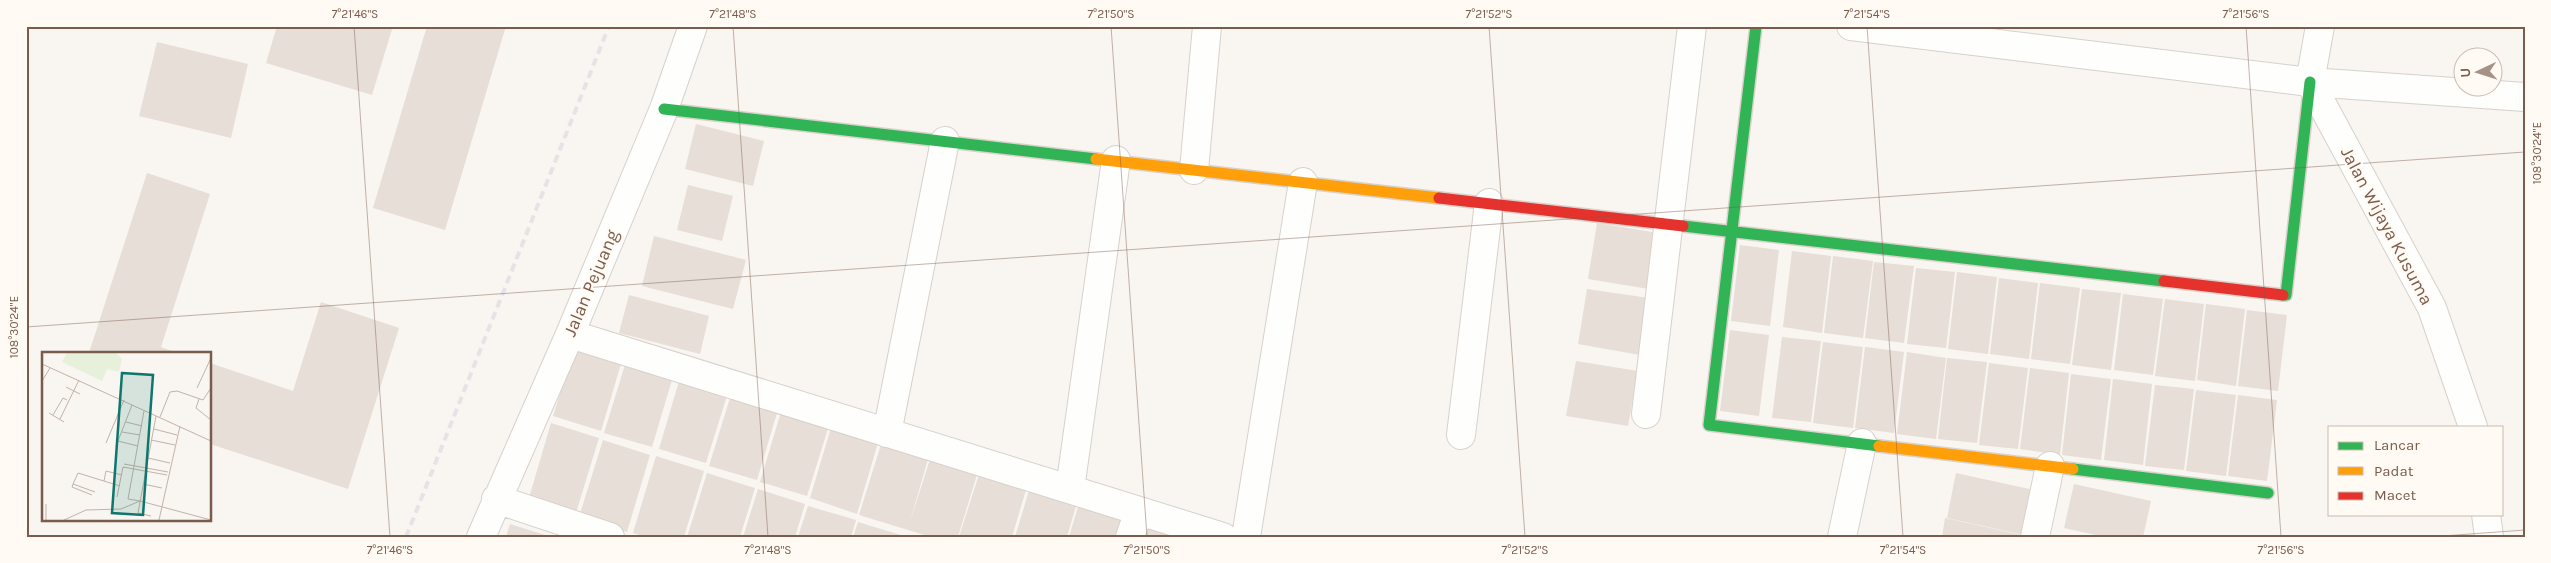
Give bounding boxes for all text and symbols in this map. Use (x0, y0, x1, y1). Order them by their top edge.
text: 7°21'46"S (332, 7, 378, 21)
text: 7°21'48"S (709, 7, 757, 21)
text: 7°21'50"S (1087, 7, 1135, 21)
text: 7°21'52"S (1466, 7, 1512, 21)
text: 7°21'54"S (1844, 7, 1890, 21)
text: 7°21'56"S (2223, 7, 2269, 21)
north arrow (2454, 48, 2504, 98)
text: U (2457, 67, 2474, 78)
text: 108°30'24"E (2530, 122, 2544, 184)
street label: Jalan Wijaya Kusuma (2336, 143, 2438, 309)
street label: Jalan Pejuang (559, 226, 623, 340)
text: 108°30'24"E (7, 296, 21, 358)
inset map (42, 352, 211, 520)
legend (2328, 426, 2504, 516)
text: Lancar (2374, 436, 2420, 454)
text: Padat (2374, 462, 2414, 480)
text: Macet (2374, 486, 2416, 504)
text: 7°21'46"S (367, 543, 413, 557)
text: 7°21'48"S (744, 543, 792, 557)
text: 7°21'50"S (1123, 543, 1171, 557)
text: 7°21'52"S (1502, 543, 1548, 557)
text: 7°21'54"S (1880, 543, 1926, 557)
text: 7°21'56"S (2258, 543, 2304, 557)

